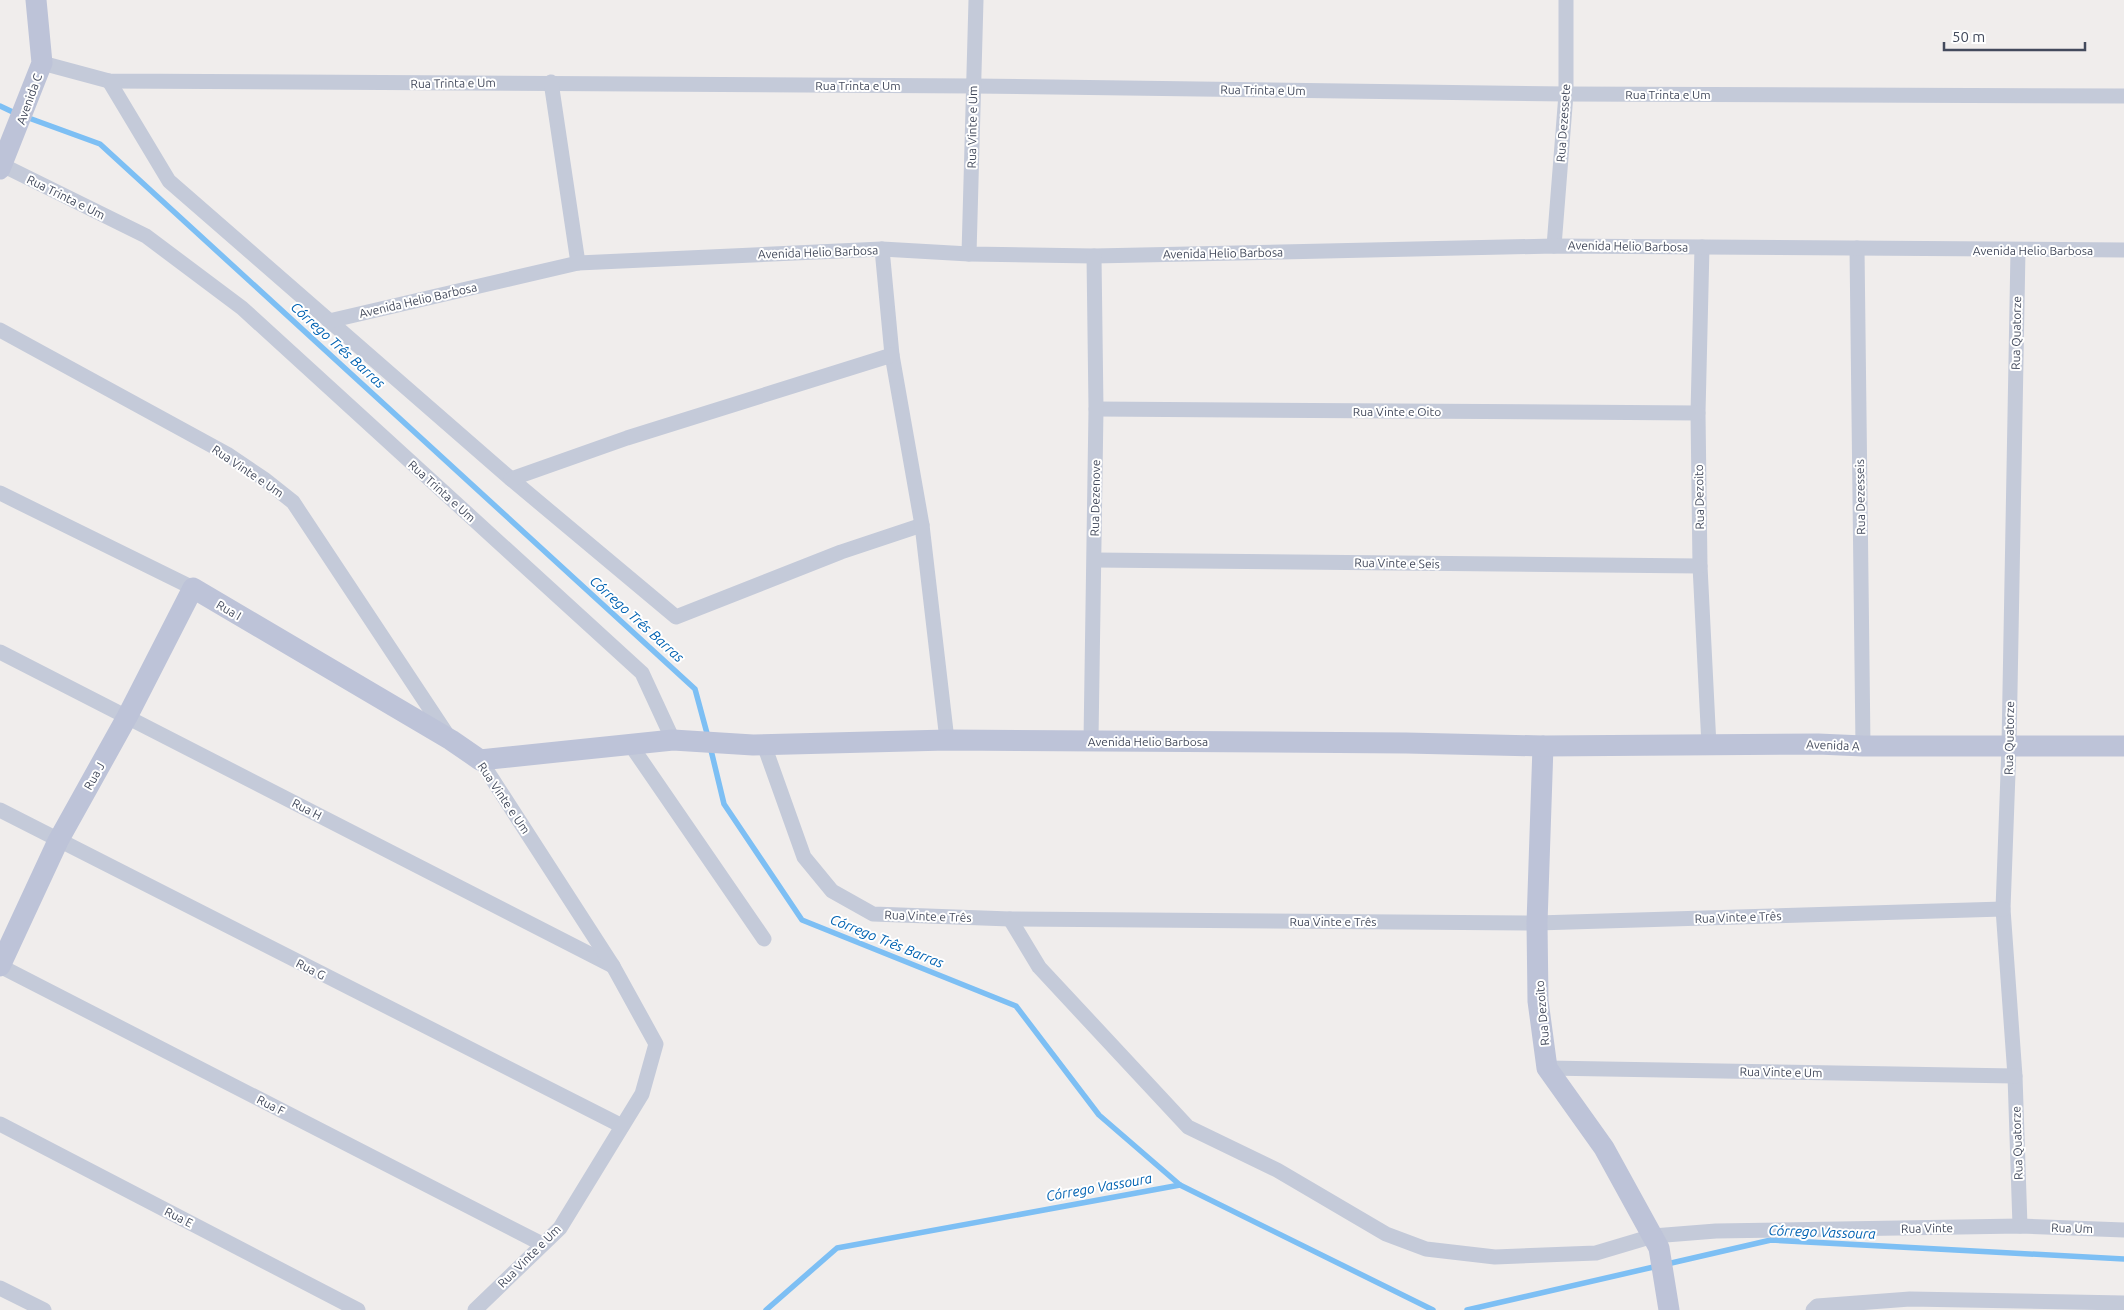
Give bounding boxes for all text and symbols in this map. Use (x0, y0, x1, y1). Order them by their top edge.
scale bar (1944, 20, 2085, 52)
text: 50 m (1952, 28, 1985, 45)
street label: Avenida C (14, 71, 44, 126)
street label: Rua Trinta e Um (410, 76, 496, 90)
street label: Rua Trinta e Um (815, 79, 901, 92)
street label: Rua Trinta e Um (1220, 83, 1306, 97)
street label: Rua Dezessete (1554, 83, 1572, 163)
street label: Rua Vinte e Um (965, 85, 979, 169)
street label: Rua Trinta e Um (1625, 88, 1711, 101)
street label: Rua Trinta e Um (25, 172, 107, 222)
street label: Avenida Helio Barbosa (1568, 238, 1688, 254)
street label: Avenida Helio Barbosa (758, 243, 878, 261)
street label: Avenida Helio Barbosa (1973, 244, 2093, 257)
street label: Avenida Helio Barbosa (1163, 245, 1283, 261)
street label: Avenida Helio Barbosa (358, 280, 478, 320)
street label: Rua Quatorze (2009, 296, 2023, 370)
water label: Córrego Três Barras (288, 299, 388, 391)
street label: Rua Vinte e Oito (1353, 405, 1441, 418)
street label: Rua Vinte e Um (210, 442, 286, 500)
street label: Rua Trinta e Um (406, 458, 478, 524)
street label: Rua Dezesseis (1853, 459, 1867, 535)
street label: Rua Dezenove (1088, 460, 1102, 536)
street label: Rua Dezoito (1692, 464, 1706, 530)
street label: Rua Vinte e Seis (1354, 556, 1440, 570)
water label: Córrego Três Barras (587, 573, 687, 665)
street label: Rua I (214, 598, 244, 622)
street label: Rua Quatorze (2002, 701, 2016, 775)
street label: Avenida Helio Barbosa (1088, 735, 1208, 748)
street label: Avenida A (1806, 738, 1860, 752)
street label: Rua J (81, 760, 107, 792)
street label: Rua Vinte e Um (475, 760, 533, 836)
street label: Rua H (290, 796, 324, 822)
street label: Rua Vinte e Três (884, 908, 972, 924)
street label: Rua Vinte e Três (1694, 909, 1782, 925)
water label: Córrego Três Barras (828, 911, 946, 971)
street label: Rua Vinte e Três (1289, 915, 1377, 928)
street label: Rua G (294, 956, 328, 982)
street label: Rua Dezoito (1533, 980, 1551, 1046)
street label: Rua Vinte e Um (1739, 1065, 1823, 1079)
street label: Rua F (255, 1092, 287, 1118)
street label: Rua Quatorze (2009, 1106, 2025, 1180)
water label: Córrego Vassoura (1045, 1170, 1154, 1204)
street label: Rua E (163, 1204, 196, 1230)
street label: Rua Vinte (1901, 1221, 1953, 1235)
street label: Rua Um (2051, 1221, 2093, 1235)
street label: Rua Vinte e Um (495, 1222, 563, 1290)
water label: Córrego Vassoura (1768, 1222, 1876, 1242)

